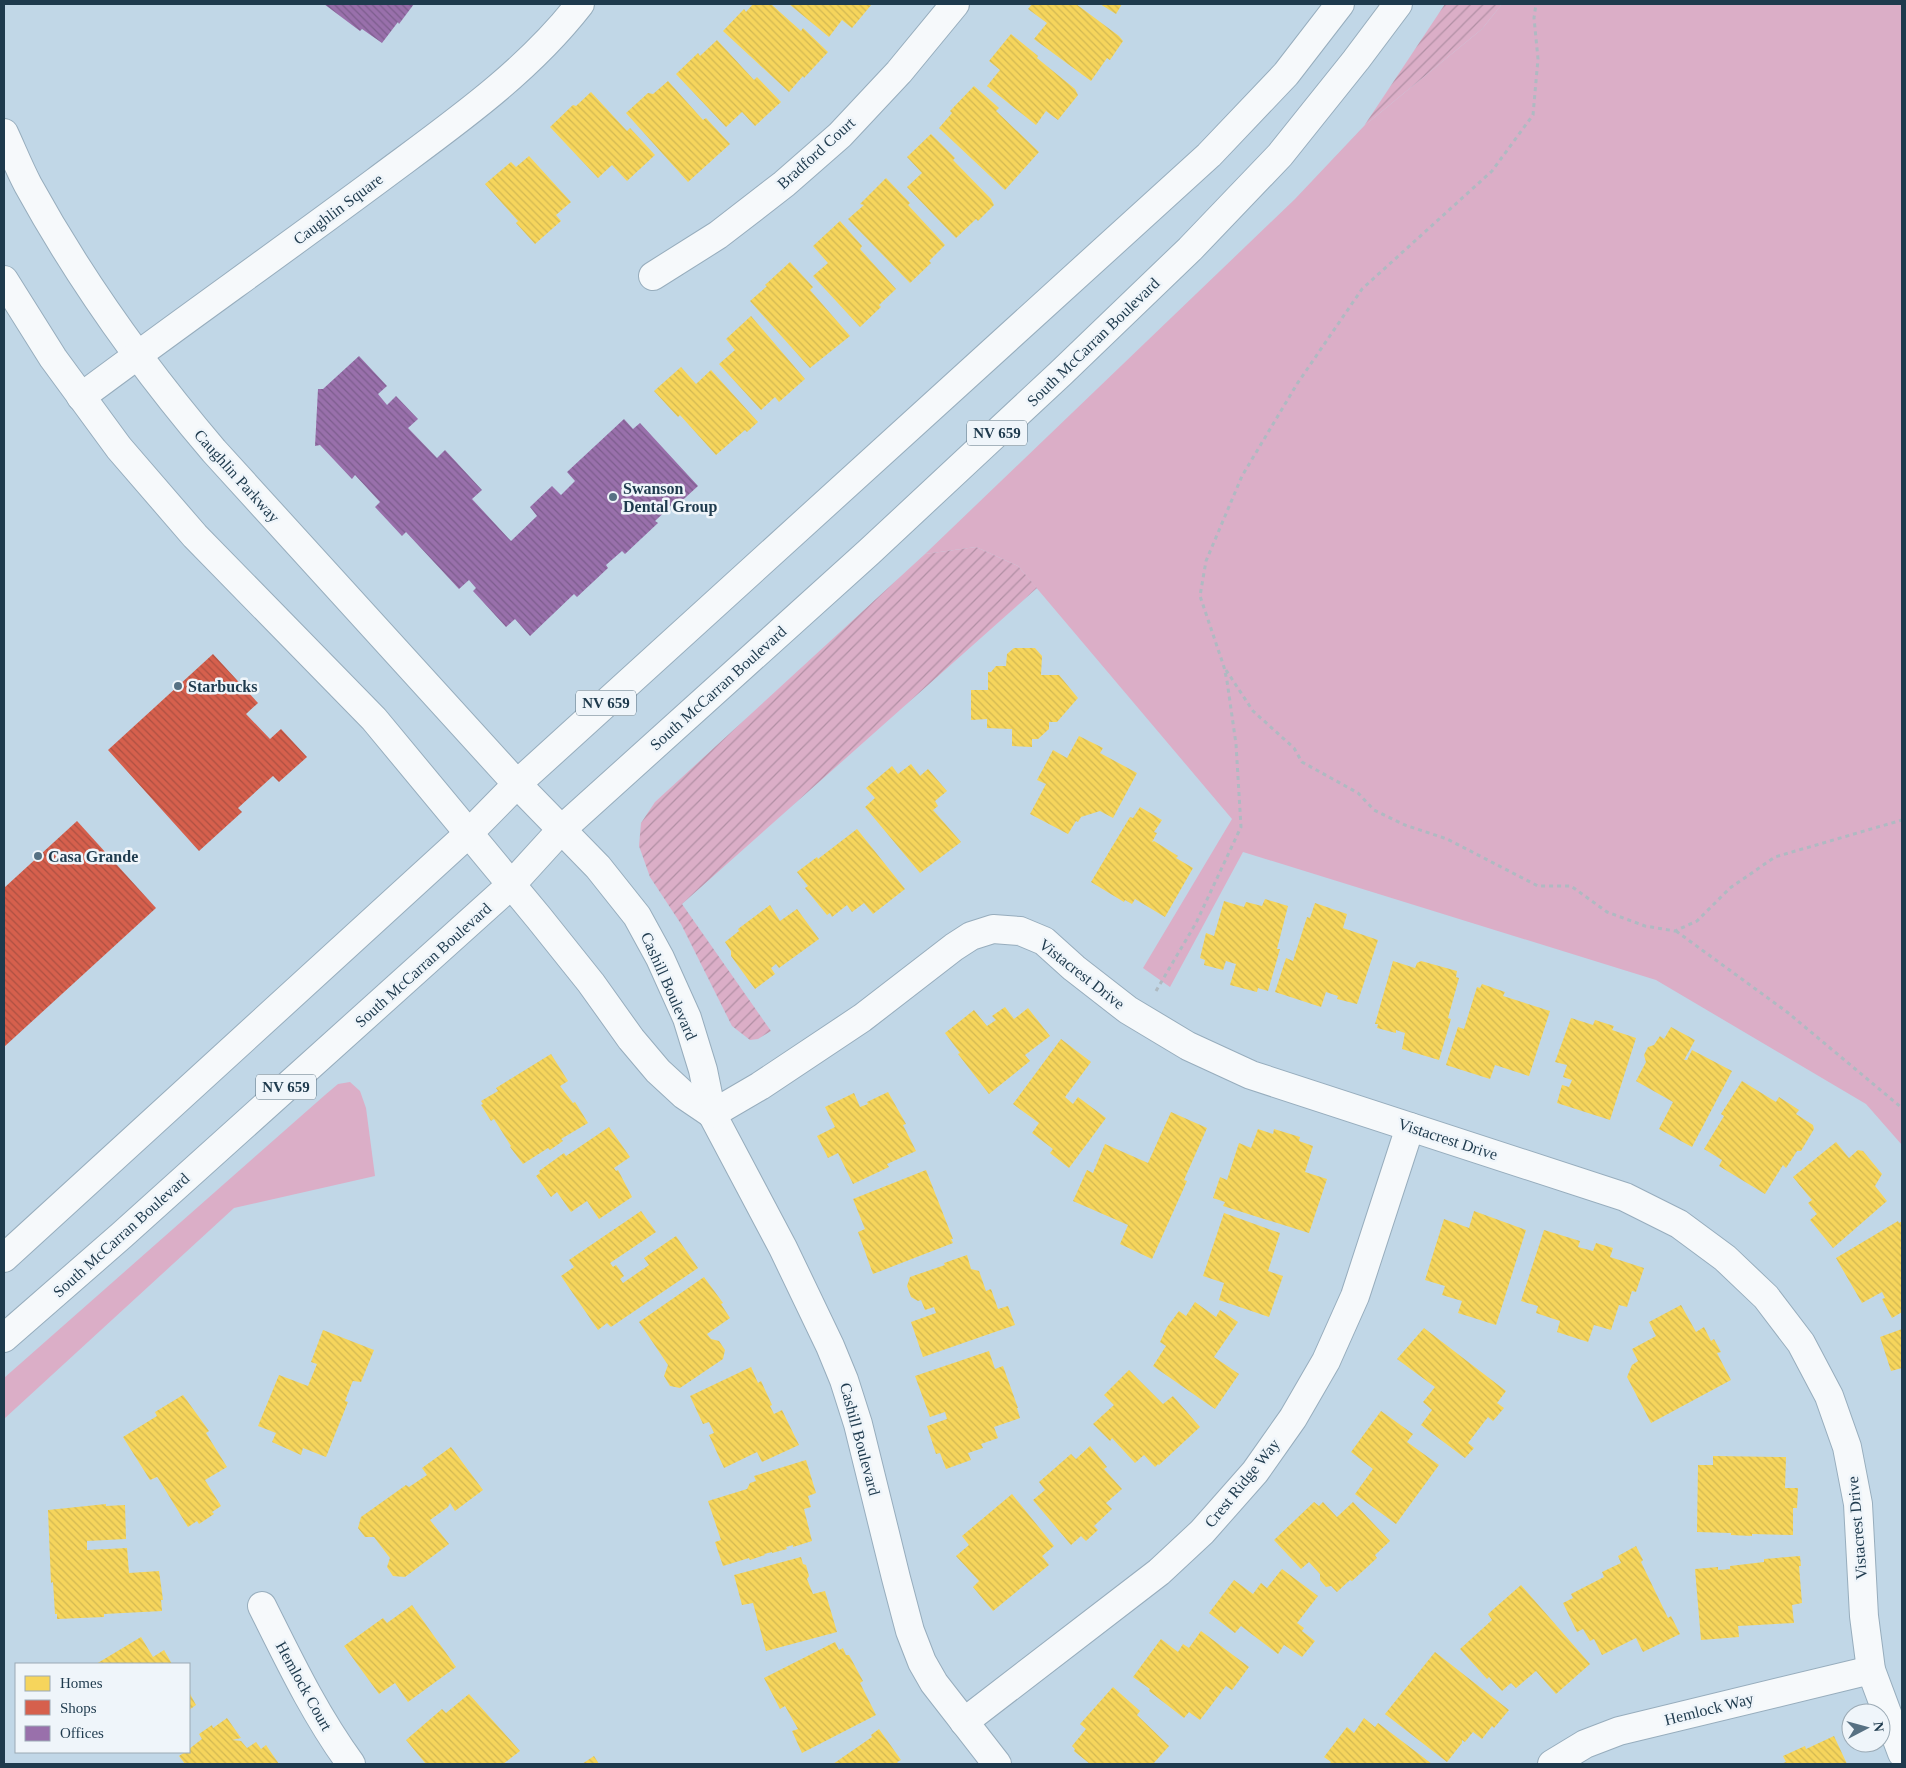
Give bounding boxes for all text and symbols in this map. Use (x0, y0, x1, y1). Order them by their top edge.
street label: Bradford Court (774, 113, 859, 192)
street label: Caughlin Square (290, 170, 386, 249)
street label: South McCarran Boulevard (1023, 274, 1163, 410)
road number: NV 659 (967, 420, 1027, 446)
street label: Caughlin Parkway (190, 426, 283, 526)
place label: Swanson Dental Group (623, 480, 717, 516)
marker: Swanson Dental Group (607, 491, 619, 503)
street label: South McCarran Boulevard (647, 623, 789, 753)
place label: Starbucks (188, 678, 257, 695)
marker: Starbucks (172, 680, 184, 692)
road number: NV 659 (576, 690, 636, 716)
place label: Casa Grande (48, 848, 138, 865)
marker: Casa Grande (32, 850, 44, 862)
street label: South McCarran Boulevard (352, 900, 494, 1030)
street label: Cashill Boulevard (638, 930, 700, 1042)
street label: Vistacrest Drive (1036, 935, 1128, 1013)
road number: NV 659 (256, 1074, 316, 1100)
street label: Vistacrest Drive (1396, 1115, 1500, 1163)
street label: South McCarran Boulevard (50, 1170, 192, 1300)
street label: Cashill Boulevard (837, 1381, 883, 1497)
street label: Crest Ridge Way (1201, 1435, 1284, 1531)
street label: Vistacrest Drive (1844, 1476, 1870, 1580)
street label: Hemlock Court (273, 1639, 336, 1734)
legend (15, 1663, 190, 1753)
text: Homes (60, 1675, 103, 1691)
street label: Hemlock Way (1663, 1690, 1756, 1729)
text: Shops (60, 1700, 97, 1716)
north arrow (1841, 1703, 1891, 1753)
text: N (1870, 1721, 1886, 1733)
text: Offices (60, 1725, 104, 1741)

